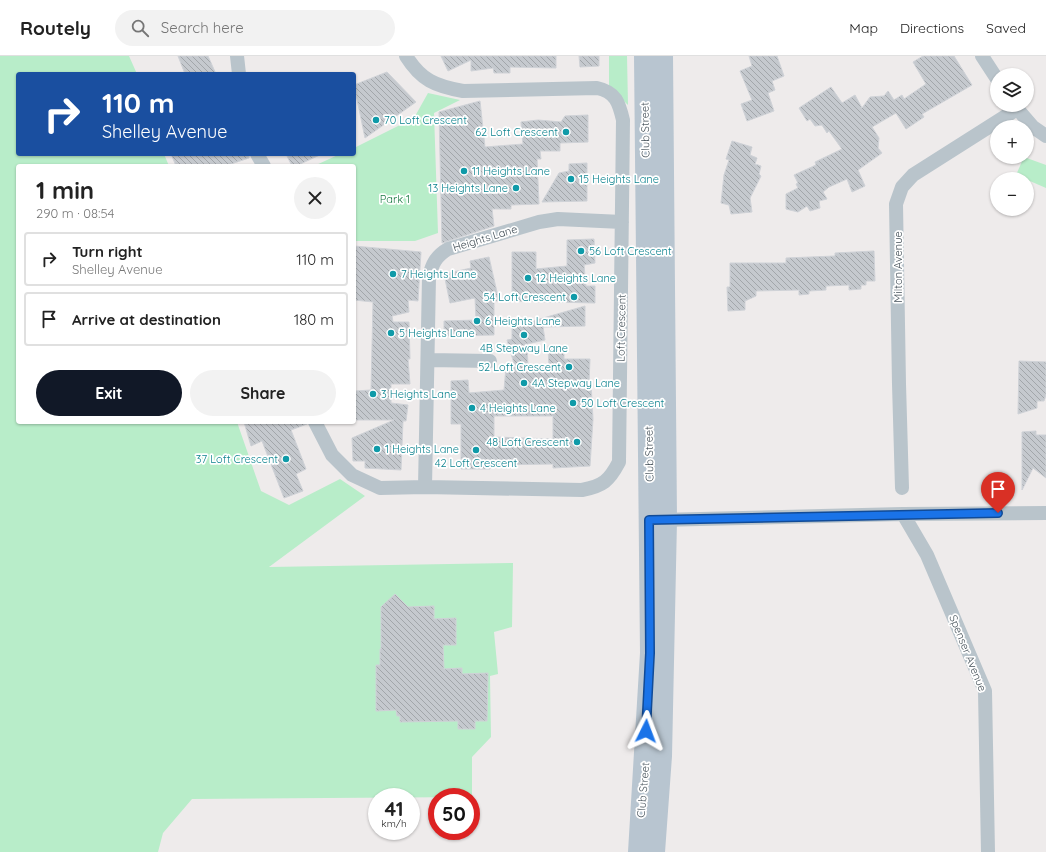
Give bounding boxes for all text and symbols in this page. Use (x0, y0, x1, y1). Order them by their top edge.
search box (115, 10, 395, 46)
text: Routely (20, 16, 91, 40)
icon: search (129, 17, 151, 39)
text: Search here (161, 18, 244, 37)
text: Map (849, 19, 878, 37)
text: Directions (900, 19, 964, 37)
text: Saved (986, 19, 1026, 37)
map controls (990, 68, 1034, 216)
button: layers (990, 68, 1034, 112)
text: 110 m (102, 85, 175, 120)
icon: right (36, 88, 88, 140)
street label: Club Street (638, 102, 652, 158)
place label: 70 Loft Crescent (384, 113, 467, 127)
marker: 70 Loft Crescent (371, 115, 381, 125)
text: Shelley Avenue (102, 120, 227, 143)
button: + (990, 120, 1034, 164)
place label: 62 Loft Crescent (475, 125, 558, 139)
marker: 62 Loft Crescent (561, 127, 571, 137)
place label: 11 Heights Lane (472, 164, 550, 178)
marker: 11 Heights Lane (459, 166, 469, 176)
place label: 15 Heights Lane (579, 172, 659, 186)
button: − (990, 172, 1034, 216)
marker: 15 Heights Lane (566, 174, 576, 184)
text: 1 min (36, 175, 94, 205)
button: close (294, 177, 336, 219)
place label: 13 Heights Lane (428, 181, 508, 195)
marker: 13 Heights Lane (511, 183, 521, 193)
park label: Park 1 (380, 192, 410, 206)
text: 290 m · 08:54 (36, 205, 114, 221)
street label: Heights Lane (451, 222, 519, 254)
street label: Milton Avenue (891, 231, 905, 303)
text: Turn right (72, 242, 143, 261)
place label: 56 Loft Crescent (589, 244, 672, 258)
marker: 56 Loft Crescent (576, 246, 586, 256)
icon: right (38, 248, 60, 270)
text: 110 m (296, 250, 334, 269)
text: Shelley Avenue (72, 261, 163, 277)
place label: 7 Heights Lane (401, 267, 476, 281)
marker: 7 Heights Lane (388, 269, 398, 279)
place label: 12 Heights Lane (536, 271, 616, 285)
marker: 12 Heights Lane (523, 273, 533, 283)
place label: 54 Loft Crescent (483, 290, 566, 304)
marker: 54 Loft Crescent (569, 292, 579, 302)
street label: Loft Crescent (613, 294, 629, 362)
icon: arrive (38, 308, 60, 330)
text: Arrive at destination (72, 310, 221, 329)
text: 180 m (294, 310, 334, 329)
place label: 6 Heights Lane (485, 314, 561, 328)
marker: 6 Heights Lane (472, 316, 482, 326)
place label: 5 Heights Lane (399, 326, 475, 340)
marker: 5 Heights Lane (386, 328, 396, 338)
marker: 4B Stepway Lane (519, 330, 529, 340)
place label: 4B Stepway Lane (480, 341, 568, 355)
place label: 52 Loft Crescent (478, 360, 561, 374)
marker: 52 Loft Crescent (564, 362, 574, 372)
button: Exit (36, 370, 182, 416)
button: Share (190, 370, 336, 416)
place label: 4A Stepway Lane (532, 376, 620, 390)
marker: 4A Stepway Lane (519, 378, 529, 388)
place label: 3 Heights Lane (381, 387, 457, 401)
marker: 3 Heights Lane (368, 389, 378, 399)
place label: 50 Loft Crescent (581, 396, 665, 410)
marker: 50 Loft Crescent (568, 398, 578, 408)
place label: 4 Heights Lane (480, 401, 556, 415)
marker: 4 Heights Lane (467, 403, 477, 413)
street label: Club Street (642, 426, 656, 482)
place label: 48 Loft Crescent (486, 435, 569, 449)
marker: 48 Loft Crescent (572, 437, 582, 447)
place label: 1 Heights Lane (385, 442, 459, 456)
marker: 1 Heights Lane (372, 444, 382, 454)
marker: 42 Loft Crescent (471, 445, 481, 455)
place label: 37 Loft Crescent (196, 452, 278, 466)
marker: 37 Loft Crescent (281, 454, 291, 464)
place label: 42 Loft Crescent (435, 456, 518, 470)
pin (981, 472, 1015, 513)
icon: arrive (987, 478, 1009, 500)
street label: Spenser Avenue (946, 613, 990, 693)
position arrow (625, 710, 667, 752)
street label: Club Street (634, 761, 652, 818)
speed limit sign: 50 (428, 788, 480, 840)
text: 41 (385, 796, 403, 821)
text: km/h (381, 817, 407, 830)

